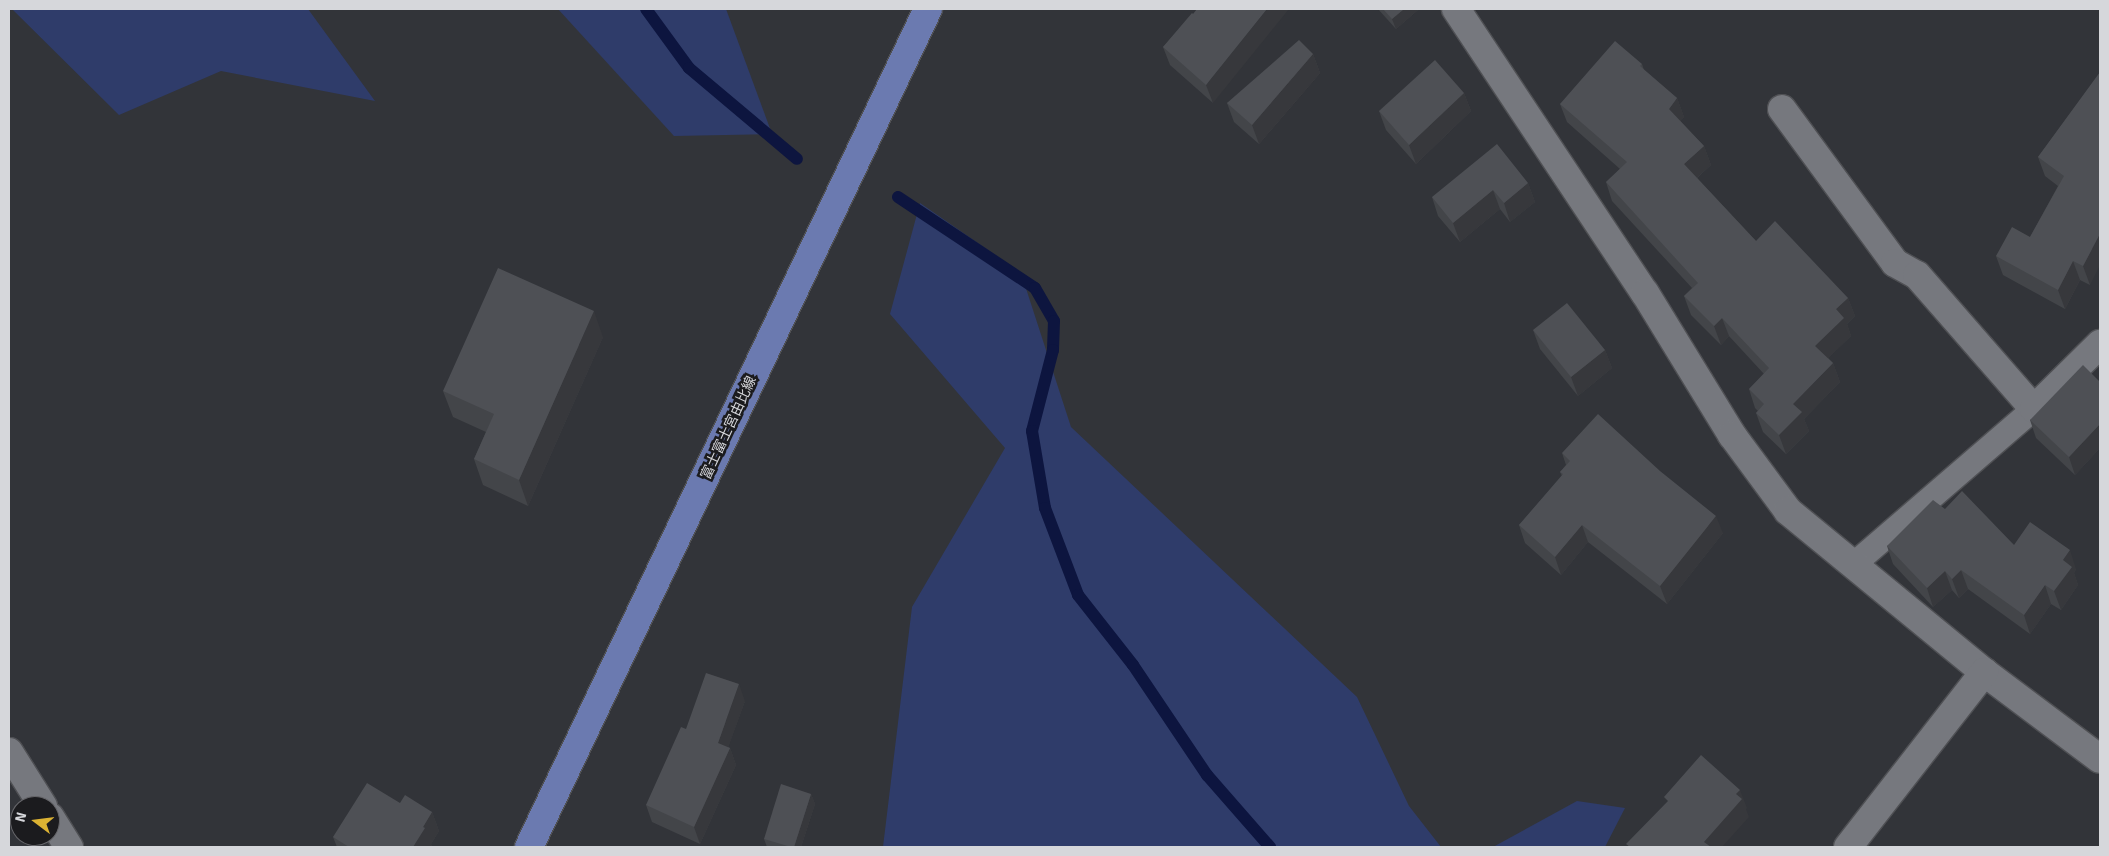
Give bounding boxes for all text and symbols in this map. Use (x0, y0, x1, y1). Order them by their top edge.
street label: 富士富士宮由比線 (698, 374, 760, 482)
north arrow (10, 796, 60, 846)
text: N (12, 810, 30, 824)

